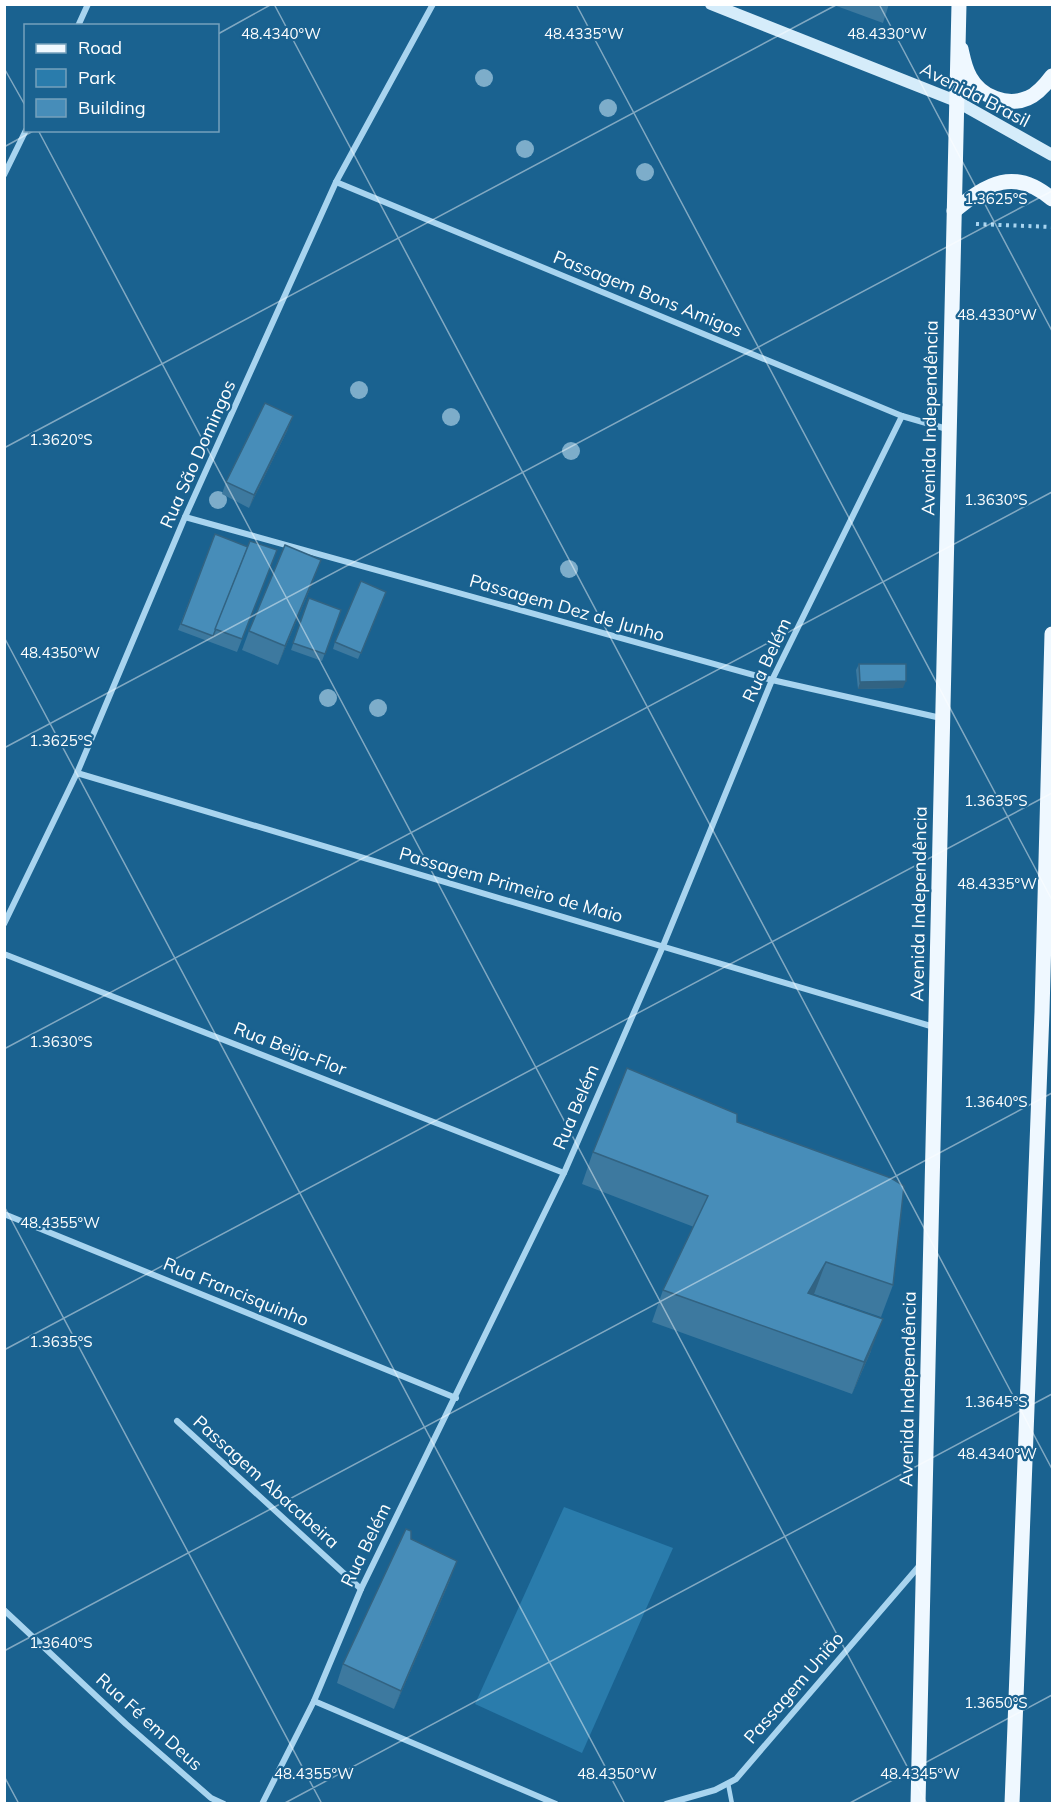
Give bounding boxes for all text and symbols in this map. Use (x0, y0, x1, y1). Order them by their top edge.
legend (24, 24, 219, 132)
text: 48.4340°W (241, 24, 321, 43)
text: 48.4335°W (544, 24, 624, 43)
text: 48.4330°W (847, 24, 927, 43)
text: Road (78, 36, 122, 59)
street label: Avenida Brasil (917, 57, 1034, 132)
text: Park (78, 66, 117, 89)
text: Building (78, 96, 146, 119)
text: 1.3625°S (964, 189, 1028, 208)
street label: Passagem Bons Amigos (550, 245, 746, 342)
text: 48.4330°W (957, 305, 1037, 324)
street label: Avenida Independência (916, 320, 943, 516)
street label: Rua São Domingos (155, 376, 241, 531)
text: 1.3620°S (29, 430, 93, 449)
text: 1.3630°S (964, 490, 1028, 509)
street label: Passagem Dez de Junho (467, 569, 667, 646)
street label: Rua Belém (737, 614, 796, 706)
text: 48.4350°W (20, 643, 100, 662)
text: 1.3625°S (29, 731, 93, 750)
text: 1.3635°S (964, 791, 1028, 810)
street label: Avenida Independência (905, 806, 932, 1002)
street label: Passagem Primeiro de Maio (397, 842, 626, 927)
text: 48.4335°W (957, 874, 1037, 893)
street label: Rua Beija-Flor (231, 1017, 350, 1081)
text: 1.3630°S (29, 1032, 93, 1051)
street label: Rua Belém (547, 1061, 604, 1153)
text: 1.3640°S (964, 1092, 1028, 1111)
text: 48.4355°W (20, 1213, 100, 1232)
street label: Rua Francisquinho (160, 1252, 312, 1331)
street label: Avenida Independência (894, 1291, 921, 1487)
text: 1.3635°S (29, 1332, 93, 1351)
text: 1.3645°S (964, 1392, 1028, 1411)
street label: Passagem Abacabeira (189, 1410, 344, 1553)
text: 48.4340°W (957, 1444, 1037, 1463)
street label: Rua Belém (335, 1499, 396, 1590)
street label: Passagem União (739, 1627, 849, 1748)
text: 1.3640°S (29, 1633, 93, 1652)
street label: Rua Fé em Deus (91, 1668, 207, 1776)
text: 1.3650°S (964, 1693, 1028, 1712)
text: 48.4355°W (274, 1764, 354, 1783)
text: 48.4350°W (577, 1764, 657, 1783)
text: 48.4345°W (880, 1764, 960, 1783)

